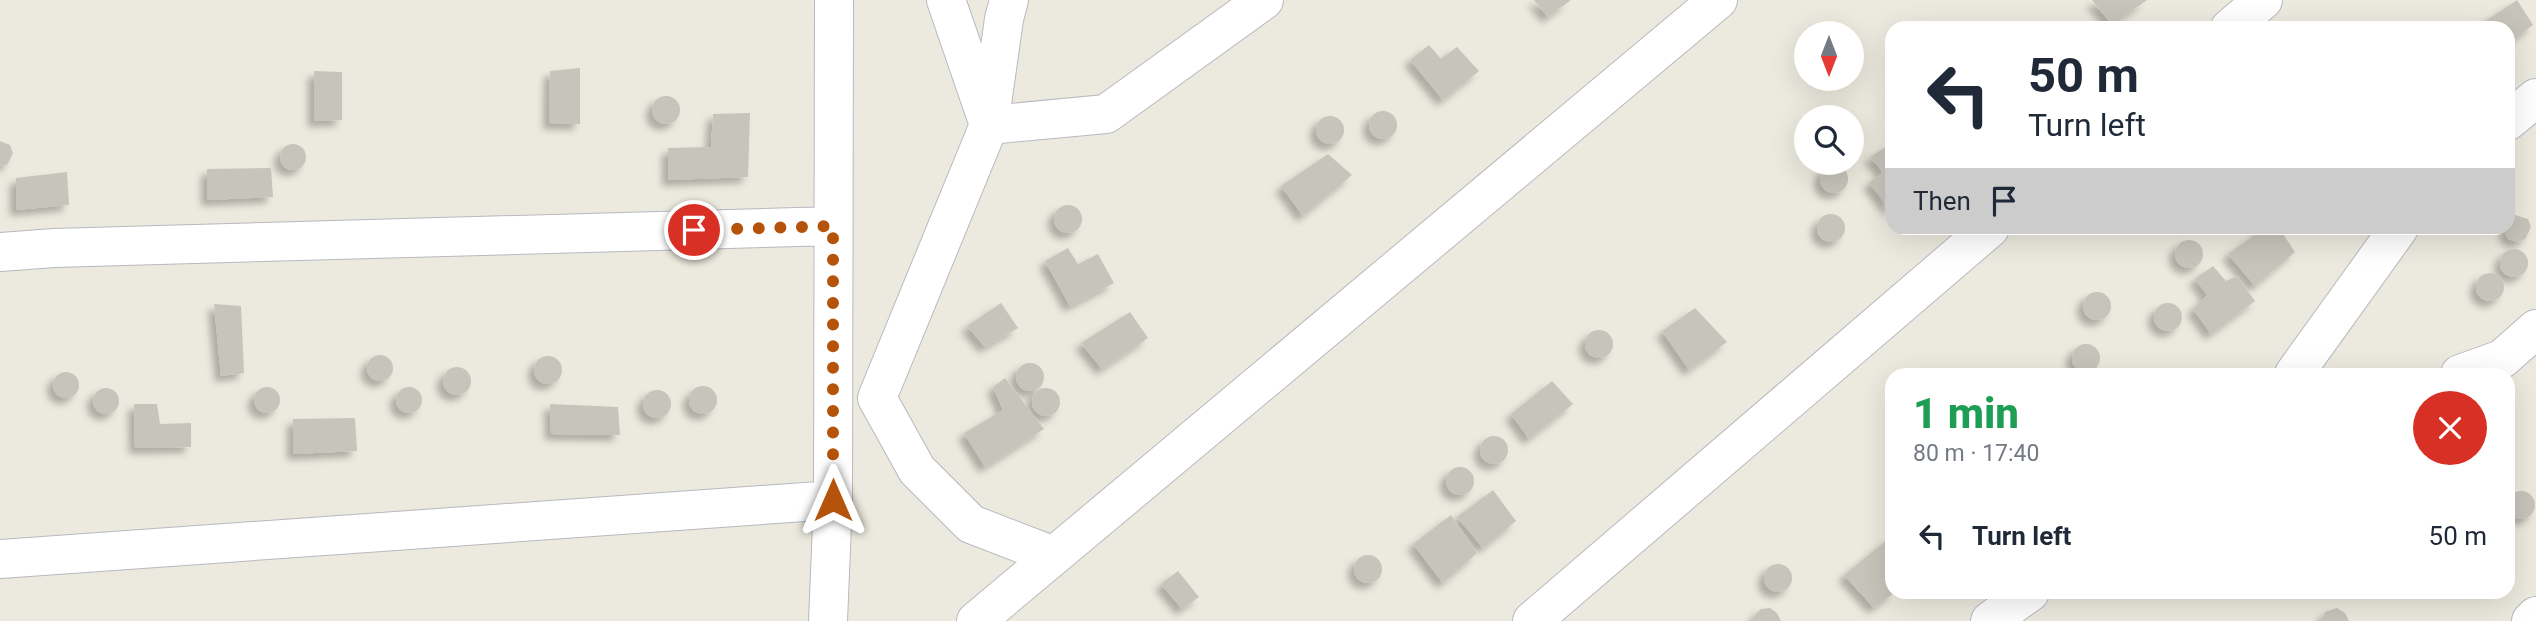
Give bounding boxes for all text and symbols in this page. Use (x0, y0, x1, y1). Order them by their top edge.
north arrow (1794, 21, 1864, 91)
map controls (1794, 21, 1864, 175)
text: 50 m (2028, 47, 2139, 104)
icon: left (1913, 49, 2004, 140)
button: search (1794, 105, 1864, 175)
text: Turn left (2028, 106, 2146, 144)
icon: arrive (1985, 182, 2023, 220)
text: Then (1913, 186, 1971, 216)
pin (664, 200, 724, 260)
icon: arrive (675, 211, 713, 249)
text: 1 min (1913, 389, 2019, 438)
button: close (2413, 391, 2487, 465)
text: 80 m · 17:40 (1913, 440, 2039, 467)
position arrow (796, 463, 870, 537)
icon: left (1913, 517, 1951, 555)
text: Turn left (1972, 521, 2071, 551)
text: 50 m (2429, 521, 2487, 551)

